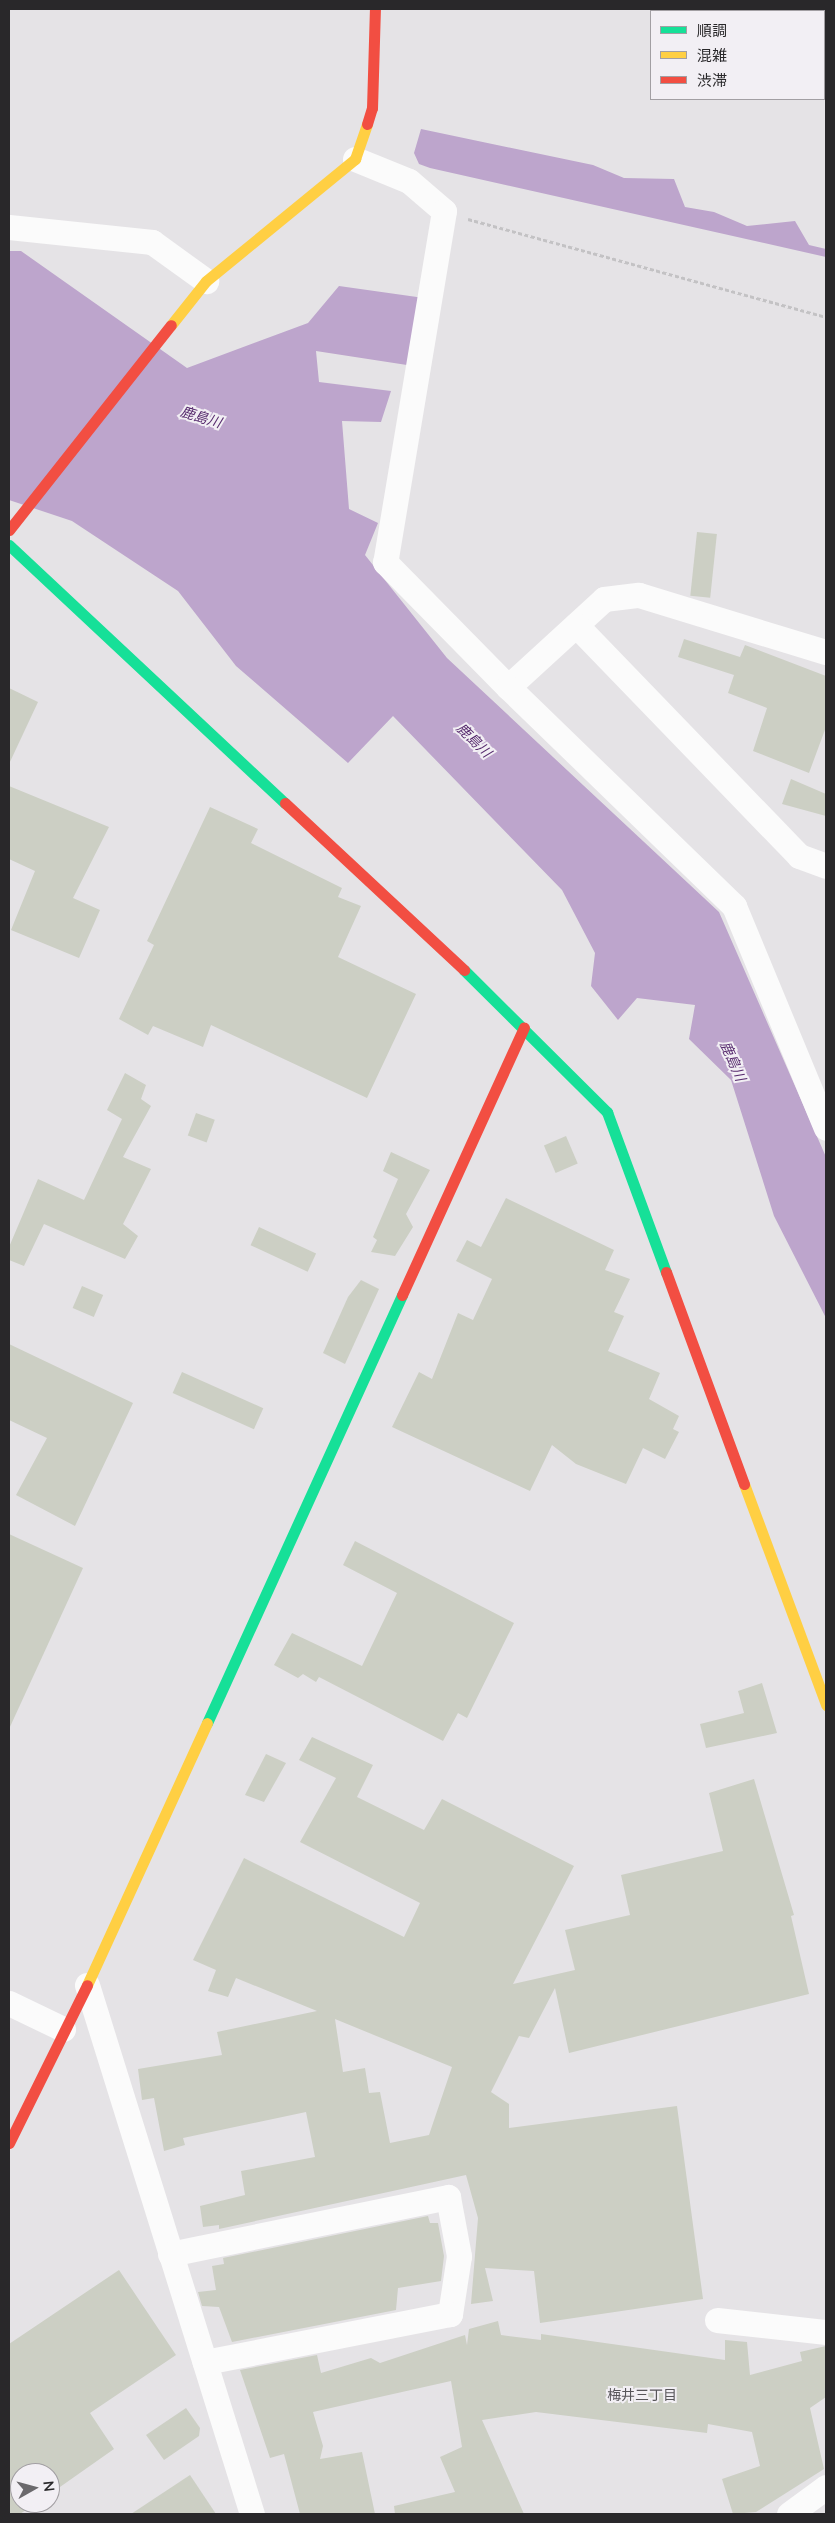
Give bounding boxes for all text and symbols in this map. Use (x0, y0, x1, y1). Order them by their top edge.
legend (650, 10, 825, 100)
text: 順調 (697, 21, 727, 39)
text: 混雑 (697, 46, 727, 64)
text: 渋滞 (697, 71, 727, 89)
water label: 鹿島川 (178, 403, 224, 431)
water label: 鹿島川 (453, 719, 495, 761)
water label: 鹿島川 (717, 1038, 749, 1084)
district label: 梅井三丁目 (607, 2387, 677, 2403)
north arrow (10, 2463, 60, 2513)
text: N (40, 2480, 58, 2493)

